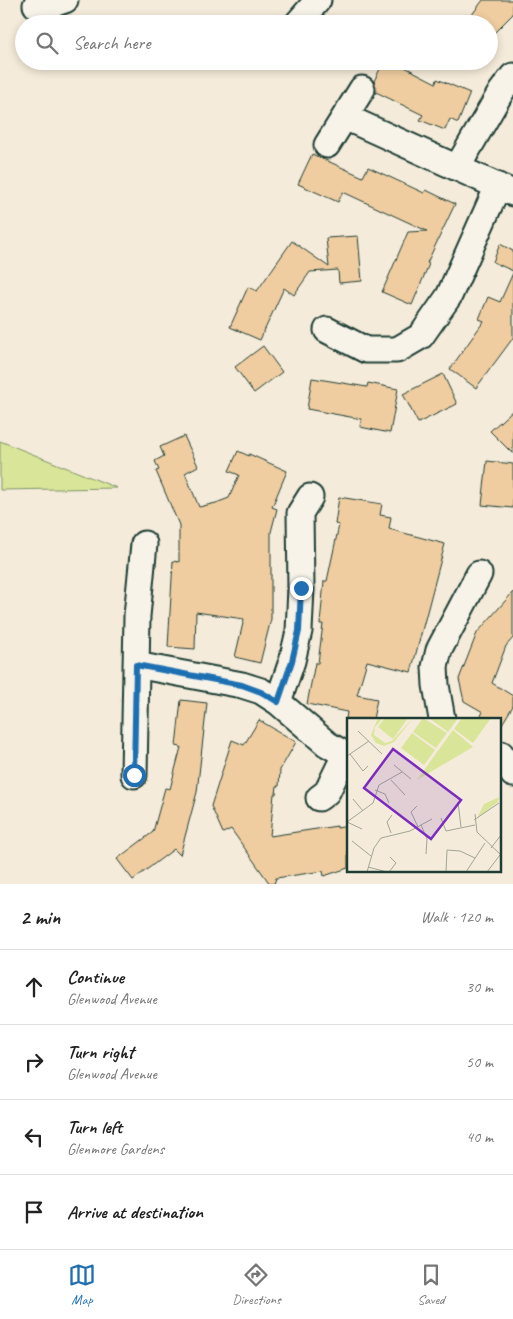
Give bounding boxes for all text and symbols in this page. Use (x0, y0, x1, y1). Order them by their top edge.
search box (15, 15, 498, 70)
icon: search (33, 29, 61, 57)
text: Search here (73, 31, 150, 55)
route end (290, 577, 313, 600)
inset map (347, 718, 500, 872)
route start (123, 764, 146, 787)
text: 2 min (20, 904, 60, 930)
text: Walk · 120 m (421, 907, 493, 927)
text: Continue (67, 965, 124, 989)
icon: ahead (20, 973, 48, 1001)
text: 30 m (466, 977, 493, 997)
text: Glenwood Avenue (67, 989, 157, 1009)
text: Turn right (67, 1040, 134, 1064)
icon: right (20, 1048, 48, 1076)
text: 50 m (466, 1052, 493, 1072)
text: Glenwood Avenue (67, 1064, 157, 1084)
text: Turn left (67, 1115, 122, 1139)
icon: left (20, 1123, 48, 1151)
text: 40 m (466, 1127, 493, 1147)
text: Glenmore Gardens (67, 1139, 164, 1159)
icon: arrive (20, 1198, 48, 1226)
text: Arrive at destination (67, 1200, 203, 1224)
tab: Map (68, 1261, 96, 1308)
tab: Directions (232, 1261, 281, 1308)
tab: Saved (417, 1261, 445, 1308)

